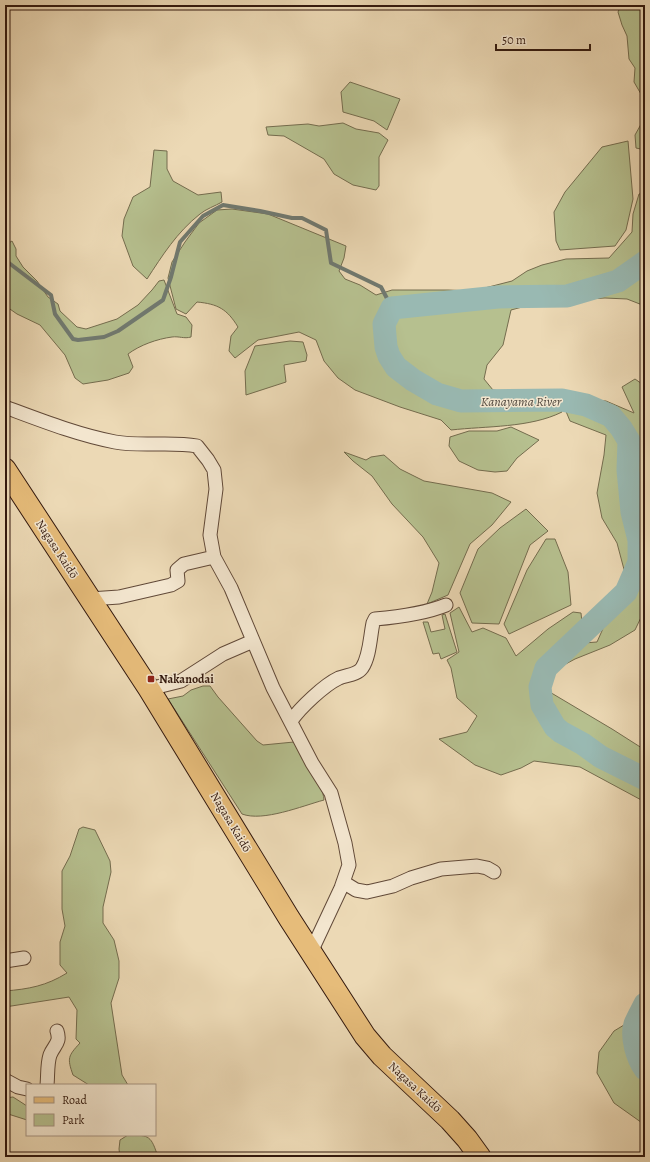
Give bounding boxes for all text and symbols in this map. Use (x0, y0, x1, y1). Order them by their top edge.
scale bar (496, 26, 590, 52)
text: 50 m (502, 32, 526, 48)
water label: Kanayama River (481, 393, 562, 410)
street label: Nagasa Kaidō (32, 517, 82, 581)
place label: Nakanodai (159, 671, 214, 687)
marker: Nakanodai (146, 674, 156, 684)
street label: Nagasa Kaidō (207, 789, 255, 855)
street label: Nagasa Kaidō (385, 1058, 445, 1116)
legend (26, 1084, 156, 1136)
text: Road (62, 1092, 88, 1108)
text: Park (62, 1112, 85, 1128)

